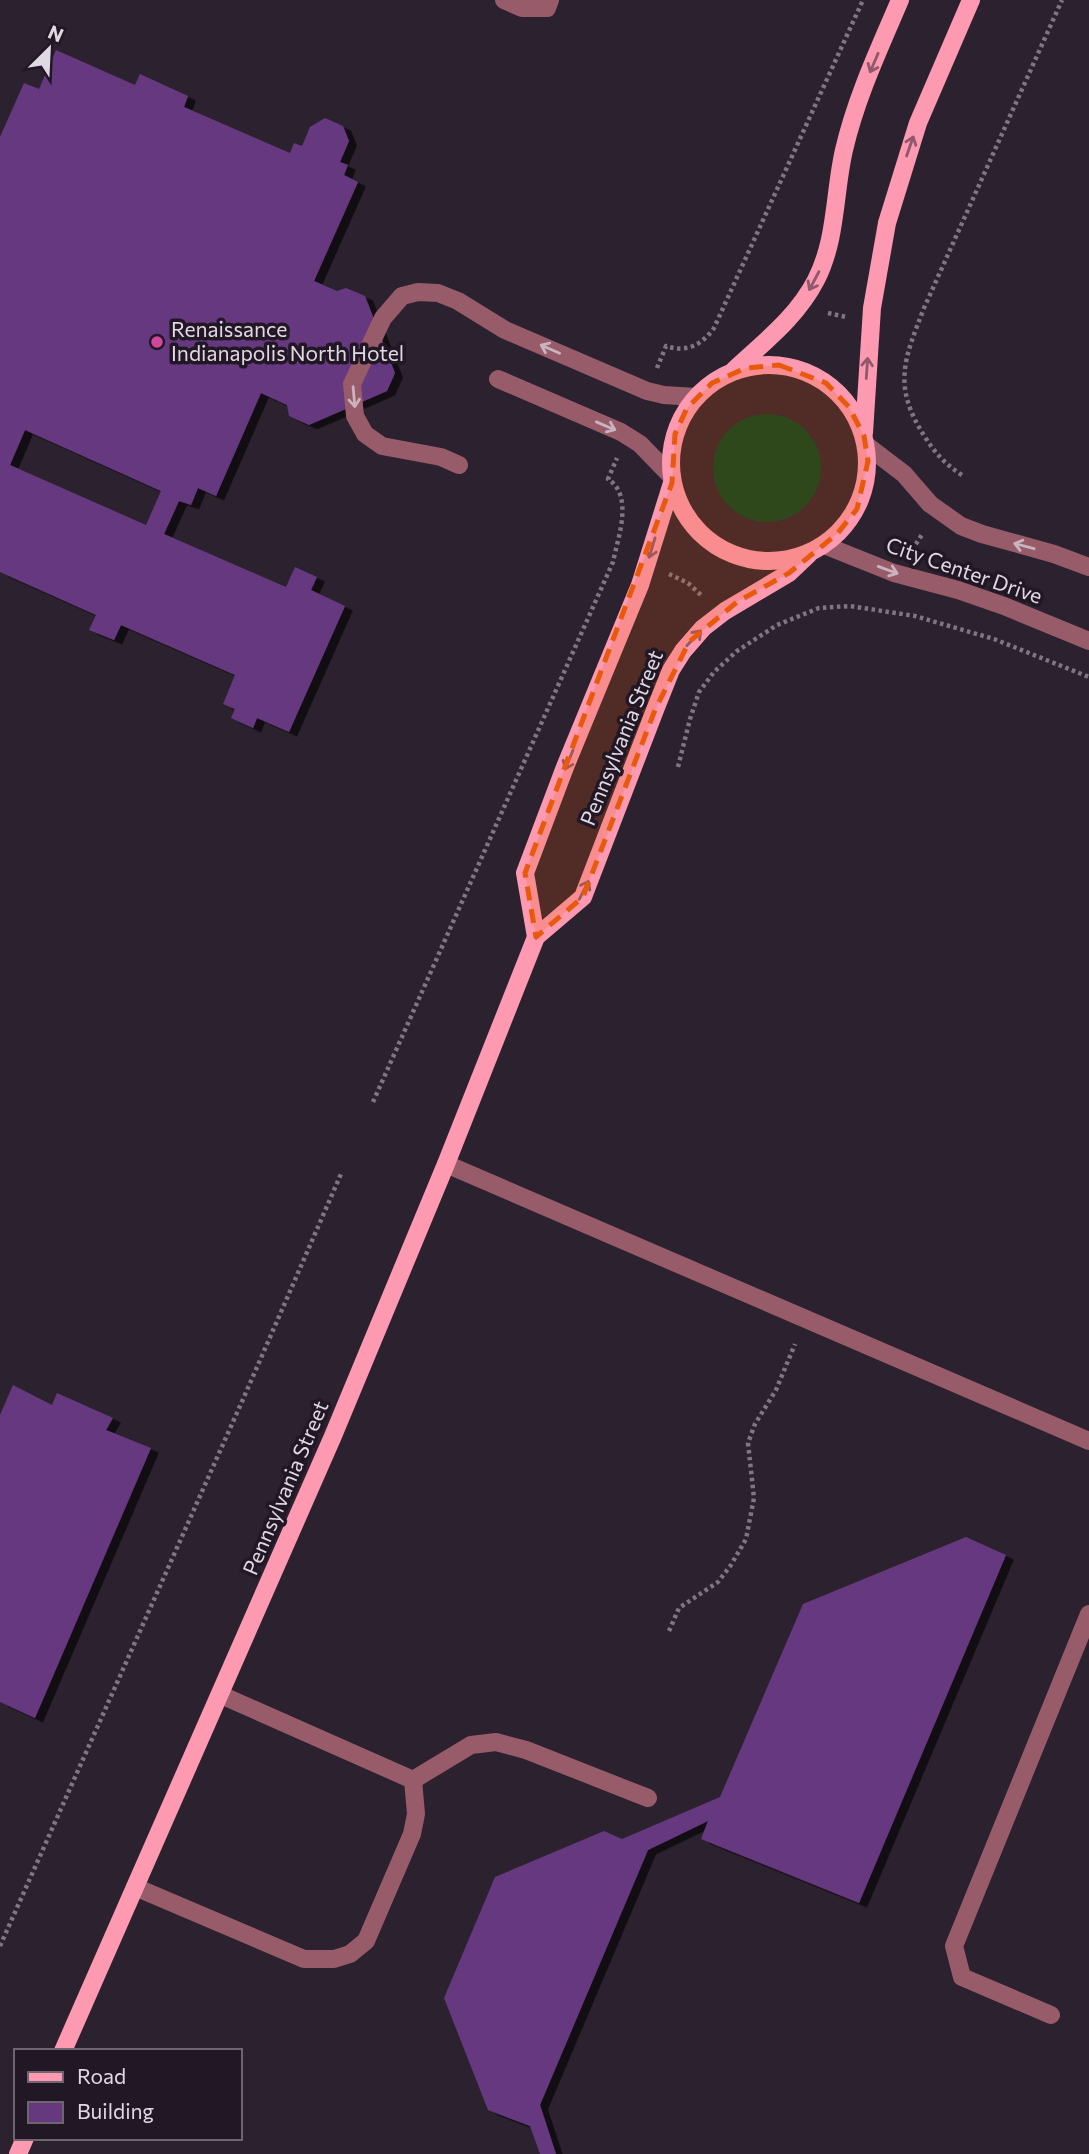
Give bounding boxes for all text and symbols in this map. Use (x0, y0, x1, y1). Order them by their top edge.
north arrow (14, 14, 84, 84)
text: N (45, 20, 67, 46)
one-way arrow (866, 52, 879, 73)
one-way arrow (905, 135, 917, 157)
one-way arrow (807, 270, 821, 291)
place label: Renaissance Indianapolis North Hotel (171, 316, 404, 365)
marker: Renaissance Indianapolis North Hotel (149, 334, 165, 350)
one-way arrow (539, 342, 561, 355)
one-way arrow (861, 357, 874, 380)
one-way arrow (348, 385, 361, 408)
one-way arrow (595, 420, 616, 433)
street label: City Center Drive (883, 531, 1046, 608)
one-way arrow (645, 537, 658, 559)
one-way arrow (1013, 539, 1036, 552)
one-way arrow (876, 565, 898, 577)
one-way arrow (686, 630, 703, 647)
street label: Pennsylvania Street (574, 646, 667, 829)
one-way arrow (561, 748, 574, 770)
one-way arrow (578, 880, 592, 900)
street label: Pennsylvania Street (237, 1397, 333, 1578)
legend (14, 2049, 242, 2140)
text: Road (77, 2063, 126, 2088)
text: Building (77, 2098, 154, 2123)

